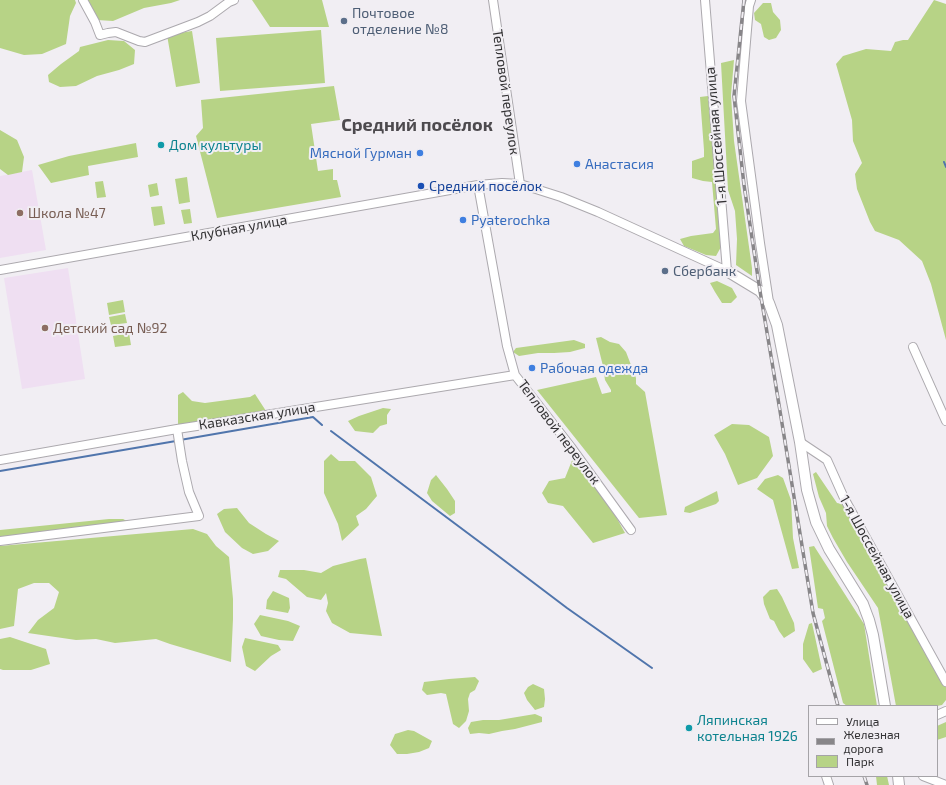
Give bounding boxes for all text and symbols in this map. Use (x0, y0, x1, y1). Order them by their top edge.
place label: Почтовое отделение №8 (352, 5, 448, 38)
marker: Почтовое отделение №8 (339, 16, 349, 26)
street label: Тепловой переулок (489, 28, 523, 156)
street label: 1-я Шоссейная улица (702, 66, 730, 206)
district label: Средний посёлок (341, 114, 493, 136)
place label: Дом культуры (169, 137, 262, 153)
marker: Дом культуры (156, 140, 166, 150)
place label: Мясной Гурман (310, 145, 412, 161)
marker: Мясной Гурман (415, 148, 425, 158)
place label: Анастасия (585, 156, 654, 172)
marker: Анастасия (572, 159, 582, 169)
place label: Средний посёлок (429, 178, 542, 194)
marker: Средний посёлок (416, 181, 426, 191)
place label: Школа №47 (28, 205, 106, 221)
marker: Школа №47 (15, 208, 25, 218)
street label: Клубная улица (190, 211, 288, 245)
place label: Pyaterochka (471, 212, 550, 228)
marker: Pyaterochka (458, 215, 468, 225)
place label: Сбербанк (673, 263, 736, 279)
marker: Сбербанк (660, 266, 670, 276)
place label: Детский сад №92 (53, 320, 167, 336)
marker: Детский сад №92 (40, 323, 50, 333)
place label: Рабочая одежда (540, 360, 648, 376)
marker: Рабочая одежда (527, 363, 537, 373)
street label: Тепловой переулок (514, 376, 604, 488)
street label: Кавказская улица (197, 398, 317, 434)
street label: 1-я Шоссейная улица (836, 492, 918, 622)
legend (808, 705, 938, 777)
place label: Ляпинская котельная 1926 (697, 712, 798, 744)
text: Улица (846, 714, 879, 728)
marker: Ляпинская котельная 1926 (684, 723, 694, 733)
text: Железная дорога (843, 727, 900, 755)
text: Парк (846, 754, 874, 768)

